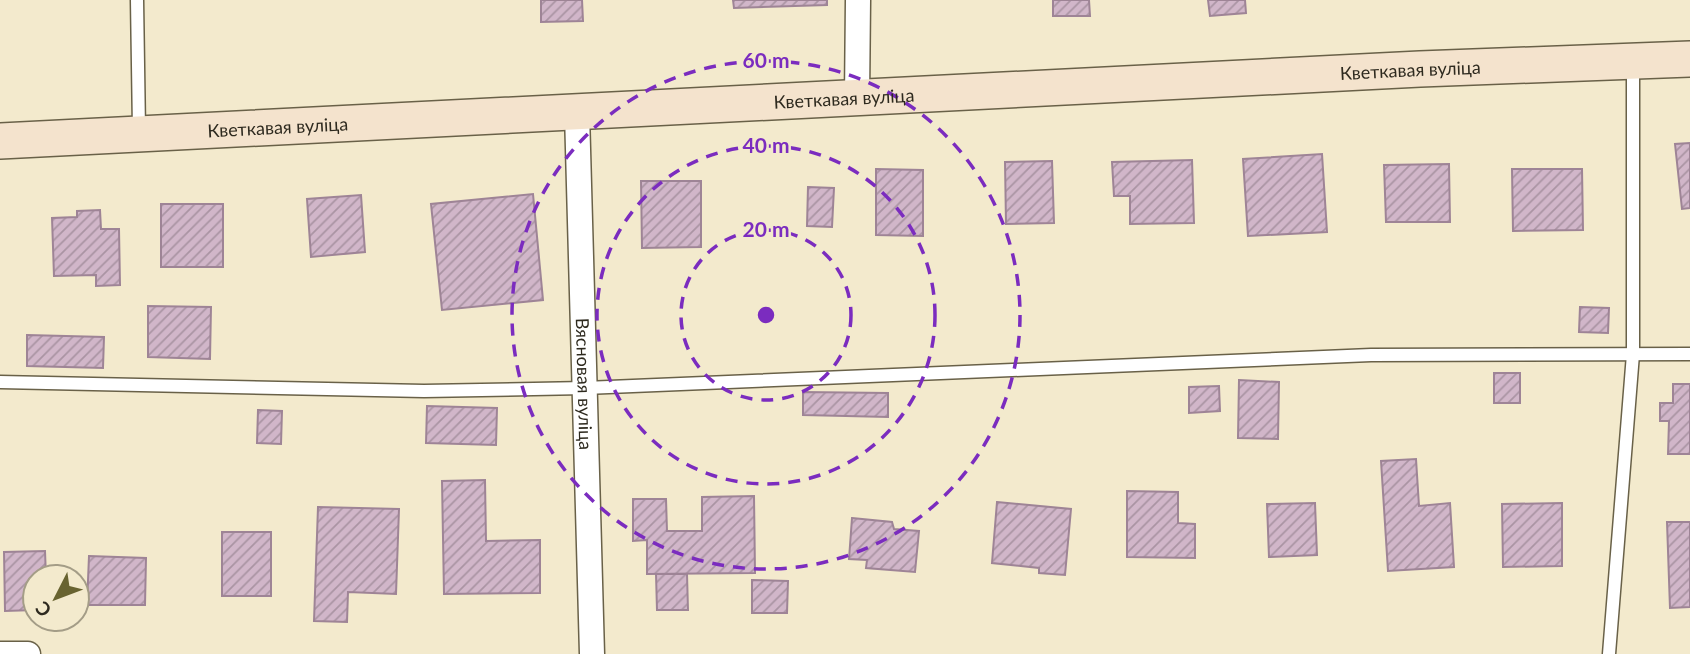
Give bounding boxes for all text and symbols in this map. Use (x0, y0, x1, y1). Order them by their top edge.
text: 60 m (742, 47, 790, 72)
street label: Кветкавая вуліца (1339, 56, 1481, 84)
street label: Кветкавая вуліца (773, 84, 915, 113)
street label: Кветкавая вуліца (207, 112, 349, 141)
text: 40 m (742, 132, 790, 157)
text: 20 m (742, 216, 790, 241)
centre of rings (754, 303, 778, 327)
street label: Вясновая вуліца (572, 317, 597, 450)
north arrow (21, 563, 91, 633)
text: С (30, 597, 56, 622)

